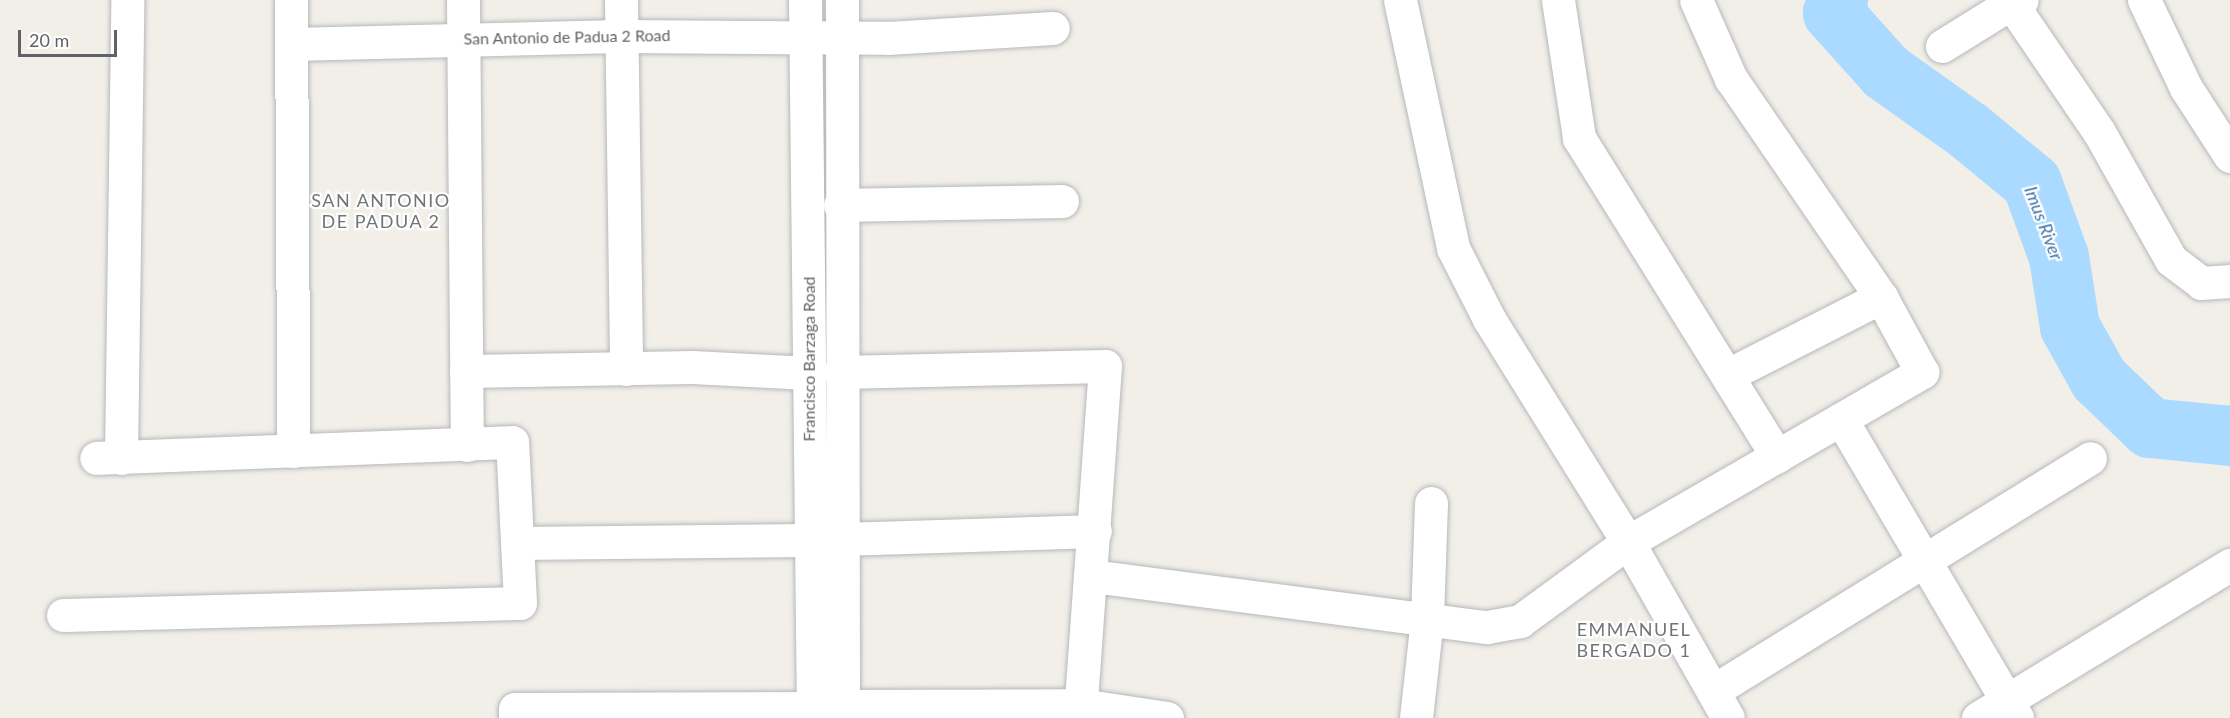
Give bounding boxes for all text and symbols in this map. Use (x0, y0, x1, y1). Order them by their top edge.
scale bar (21, 18, 120, 56)
street label: San Antonio de Padua 2 Road (463, 26, 671, 48)
text: 20 m (29, 29, 69, 51)
water label: Imus River (2020, 183, 2068, 263)
district label: SAN ANTONIO DE PADUA 2 (311, 190, 451, 232)
street label: Francisco Barzaga Road (799, 276, 819, 442)
district label: EMMANUEL BERGADO 1 (1576, 619, 1692, 662)

